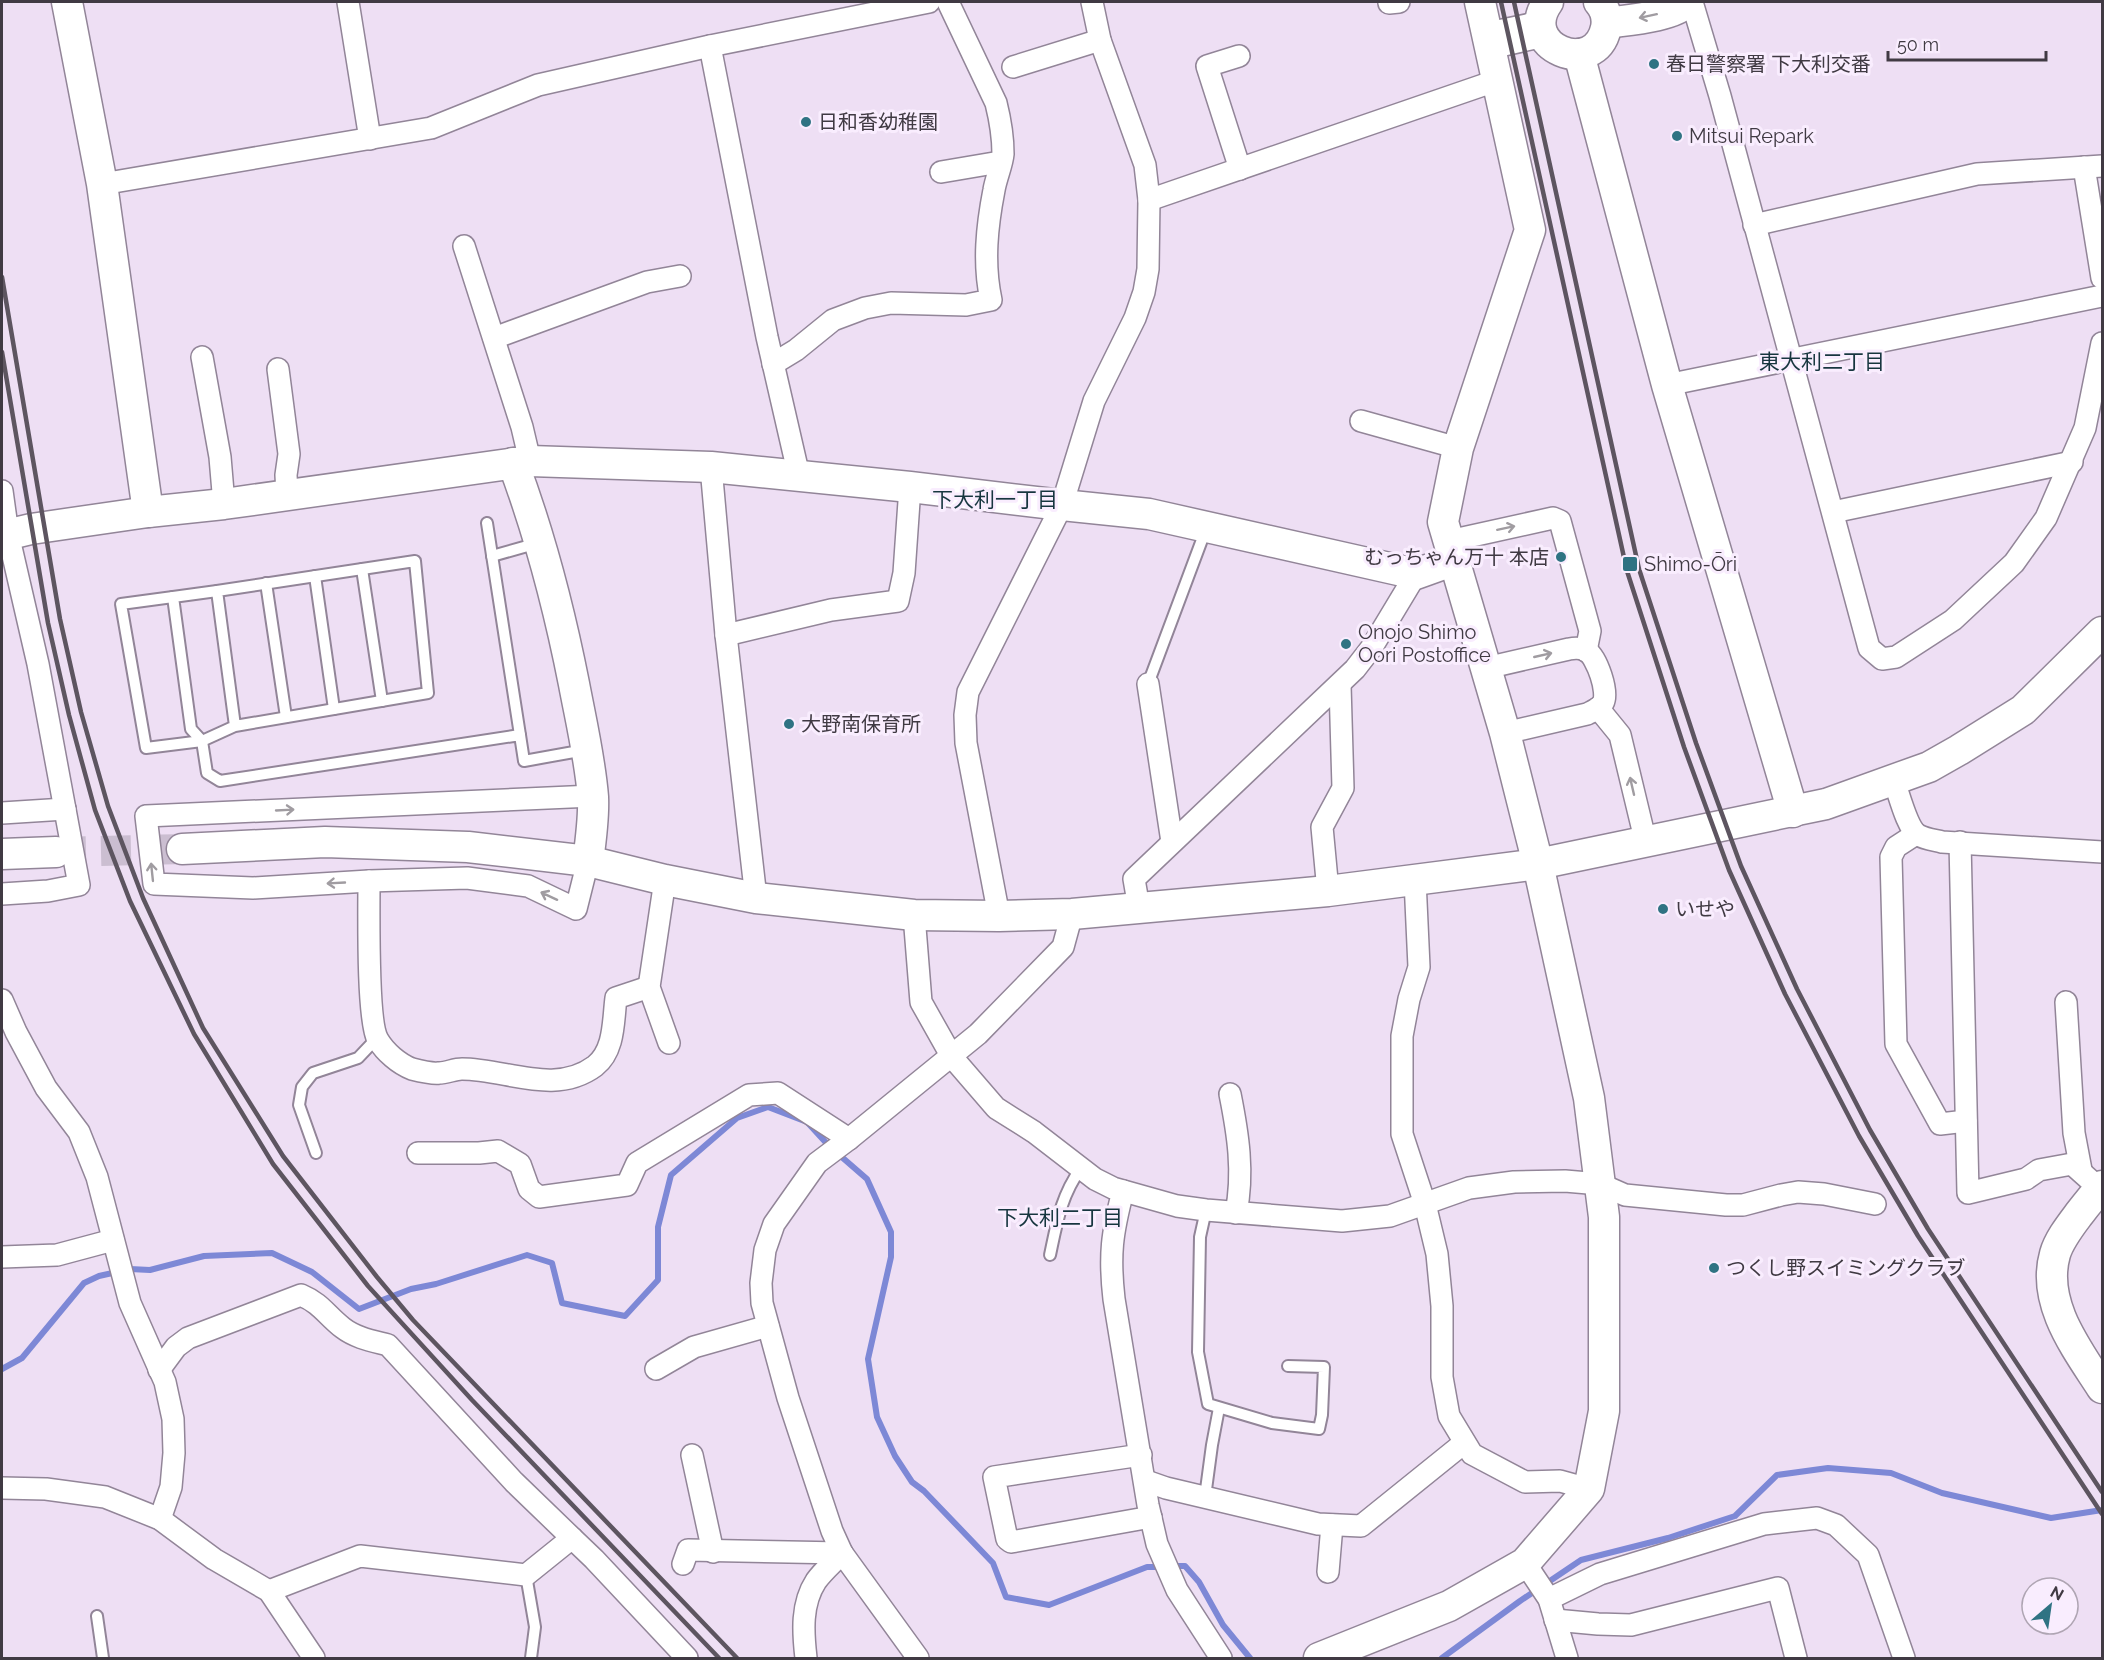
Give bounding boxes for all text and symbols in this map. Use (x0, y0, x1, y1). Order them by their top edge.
one-way arrow (1639, 11, 1658, 22)
scale bar (1888, 24, 2046, 62)
text: 50 m (1897, 34, 1939, 55)
place label: 春日警察署 下大利交番 (1666, 52, 1871, 76)
marker: 春日警察署 下大利交番 (1647, 57, 1661, 71)
place label: 日和香幼稚園 (818, 110, 938, 134)
marker: 日和香幼稚園 (799, 115, 813, 129)
place label: Mitsui Repark (1689, 124, 1814, 148)
marker: Mitsui Repark (1670, 129, 1684, 143)
district label: 東大利二丁目 (1759, 349, 1885, 374)
district label: 下大利一丁目 (932, 487, 1058, 512)
one-way arrow (1496, 522, 1515, 534)
place label: むっちゃん万十 本店 (1364, 545, 1549, 569)
marker: むっちゃん万十 本店 (1554, 550, 1568, 564)
place label: Shimo-Ōri (1644, 552, 1737, 576)
marker: Shimo-Ōri (1621, 555, 1639, 573)
place label: Onojo Shimo Oori Postoffice (1358, 620, 1491, 667)
marker: Onojo Shimo Oori Postoffice (1339, 637, 1353, 651)
one-way arrow (1533, 648, 1552, 660)
place label: 大野南保育所 (801, 712, 921, 736)
marker: 大野南保育所 (782, 717, 796, 731)
one-way arrow (1626, 777, 1638, 796)
one-way arrow (275, 804, 295, 815)
one-way arrow (146, 862, 157, 882)
one-way arrow (326, 877, 346, 888)
one-way arrow (541, 889, 559, 901)
place label: いせや (1675, 897, 1735, 921)
marker: いせや (1656, 902, 1670, 916)
district label: 下大利二丁目 (997, 1205, 1123, 1230)
place label: つくし野スイミングクラブ (1726, 1256, 1966, 1280)
marker: つくし野スイミングクラブ (1707, 1261, 1721, 1275)
north arrow (2020, 1576, 2080, 1636)
text: N (2047, 1582, 2067, 1605)

